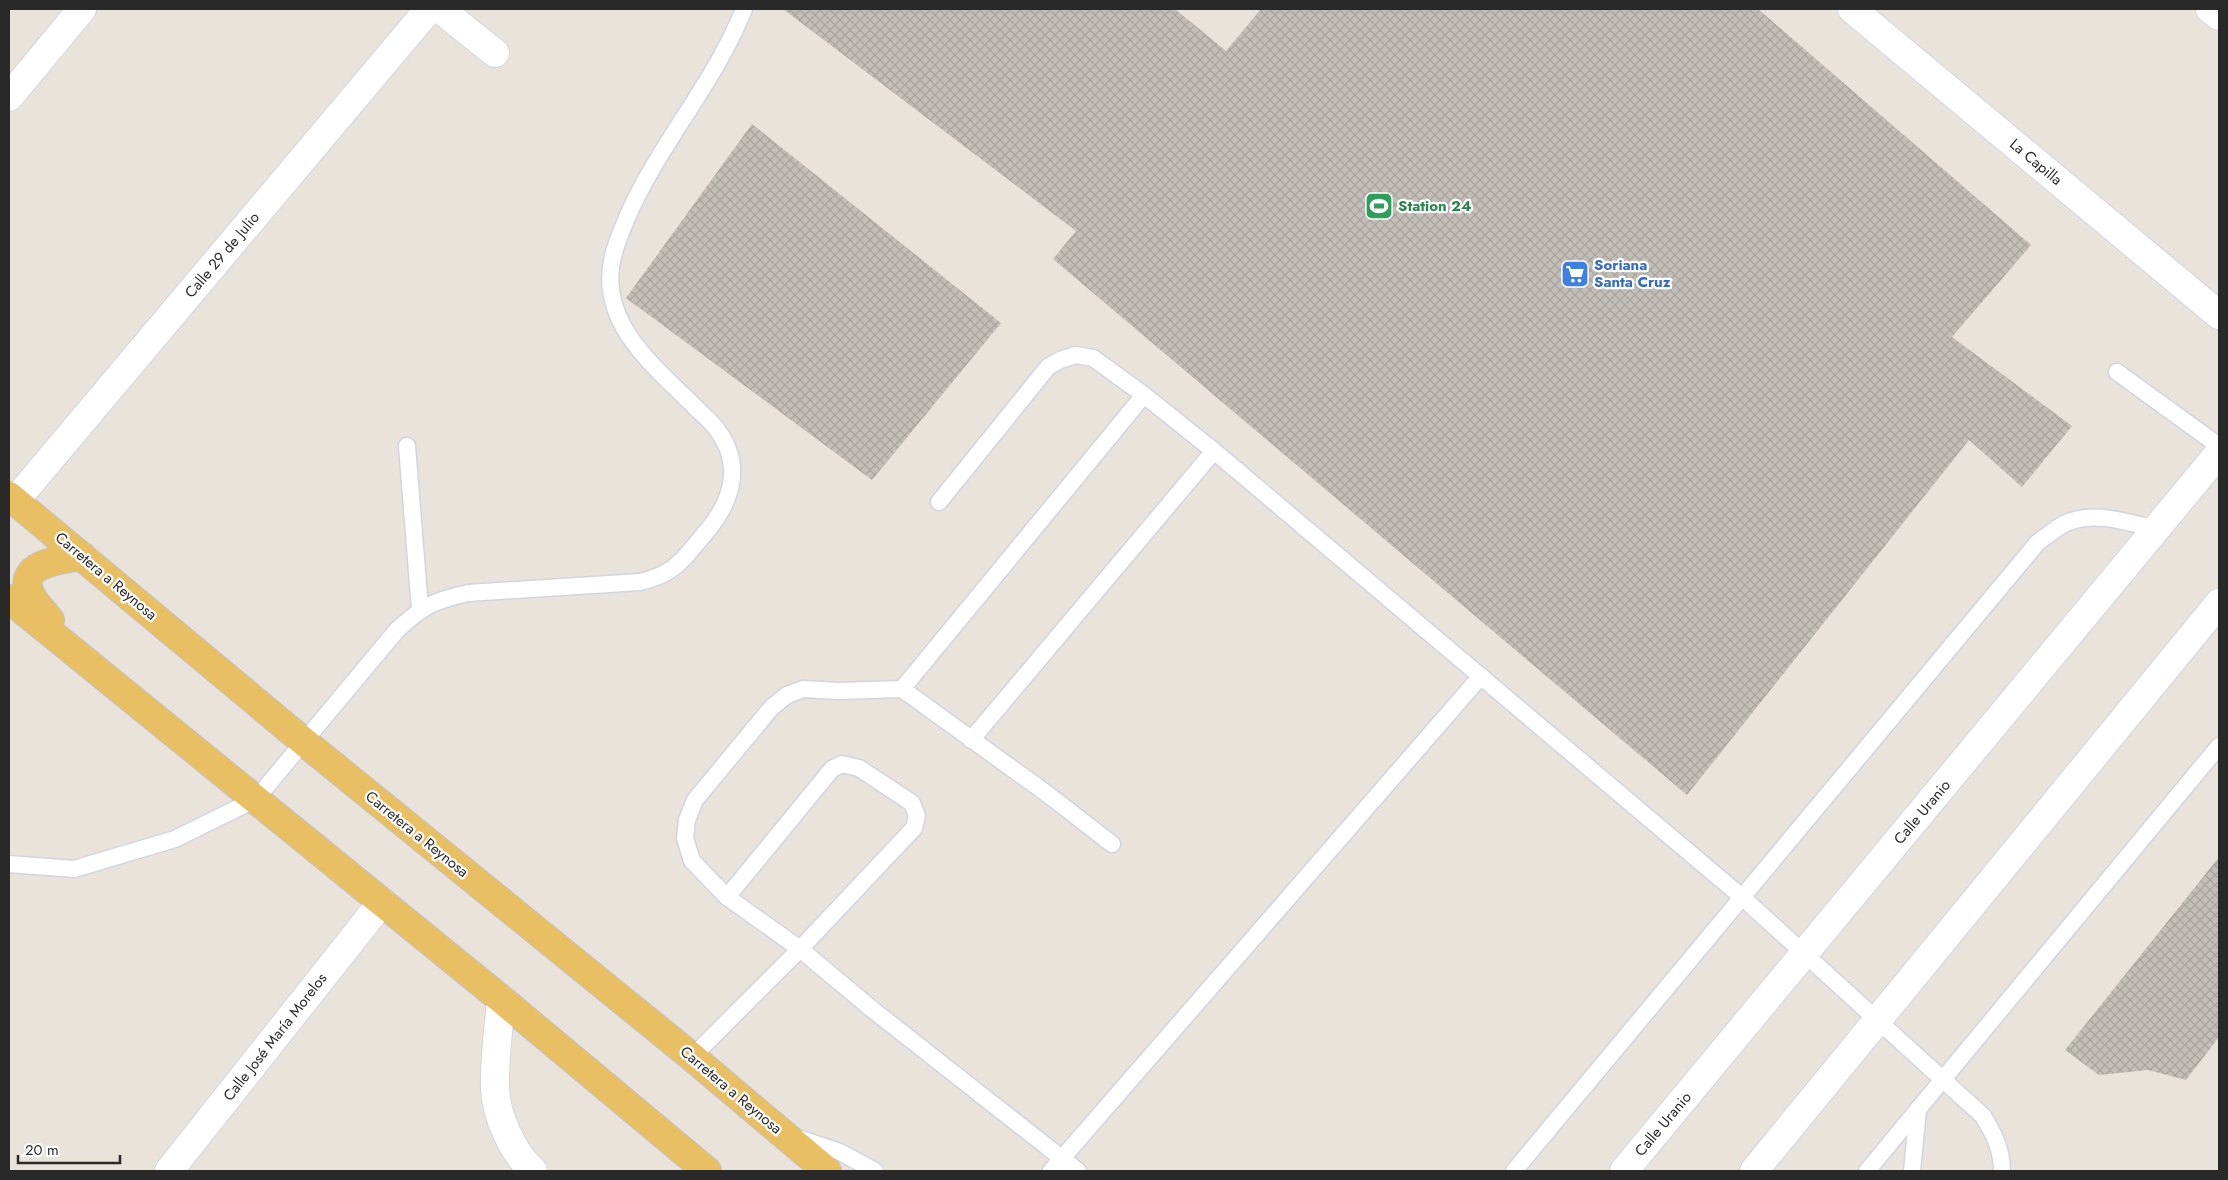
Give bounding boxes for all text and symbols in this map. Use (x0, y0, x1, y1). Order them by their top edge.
street label: La Capilla (2005, 133, 2067, 191)
sports icon: Station 24 (1364, 191, 1394, 221)
place label: Station 24 (1398, 195, 1471, 217)
street label: Calle 29 de Julio (179, 207, 265, 303)
place label: Soriana Santa Cruz (1594, 254, 1671, 293)
supermarket icon: Soriana Santa Cruz (1560, 259, 1590, 289)
street label: Carretera a Reynosa (50, 527, 162, 625)
street label: Calle Uranio (1888, 775, 1956, 849)
street label: Carretera a Reynosa (361, 785, 473, 883)
street label: Calle José María Morelos (218, 968, 332, 1106)
street label: Carretera a Reynosa (675, 1041, 787, 1139)
street label: Calle Uranio (1629, 1087, 1697, 1161)
scale bar (18, 1132, 120, 1164)
text: 20 m (25, 1139, 59, 1161)

